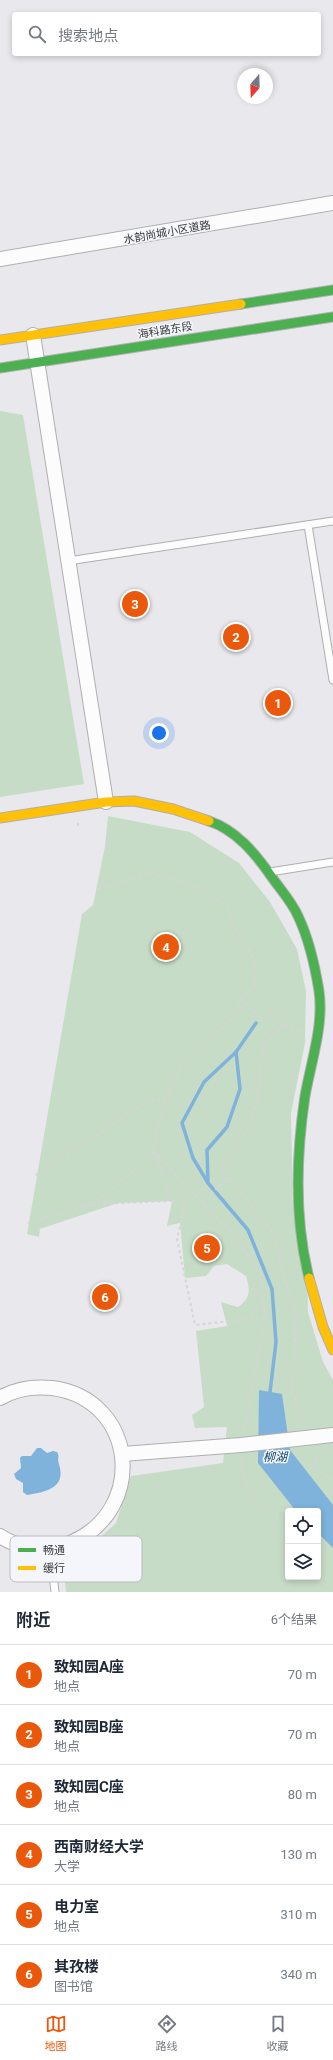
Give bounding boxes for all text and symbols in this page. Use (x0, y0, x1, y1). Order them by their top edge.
search box (12, 12, 321, 56)
icon: search (26, 23, 48, 45)
text: 搜索地点 (58, 27, 118, 45)
north arrow (237, 68, 273, 104)
street label: 水韵尚城小区道路 (123, 218, 212, 247)
street label: 海科路东段 (137, 320, 193, 341)
pin: 3 (122, 589, 148, 619)
pin: 2 (223, 622, 249, 652)
pin: 1 (265, 688, 291, 718)
your location (149, 723, 169, 743)
pin: 4 (153, 932, 179, 962)
pin: 5 (194, 1233, 220, 1263)
pin: 6 (92, 1282, 118, 1312)
water label: 柳湖 (263, 1450, 289, 1464)
map controls (285, 1508, 321, 1580)
button: locate (285, 1508, 321, 1544)
legend (10, 1536, 142, 1582)
text: 畅通 (43, 1544, 65, 1557)
button: layers (285, 1544, 321, 1580)
text: 缓行 (43, 1562, 65, 1575)
text: 附近 (16, 1610, 50, 1630)
text: 6个结果 (271, 1612, 317, 1627)
text: 致知园A座 (54, 1658, 124, 1676)
text: 1 (25, 1667, 33, 1682)
text: 70 m (288, 1667, 317, 1682)
text: 地点 (54, 1679, 80, 1694)
text: 致知园B座 (54, 1718, 124, 1736)
text: 2 (25, 1727, 33, 1742)
text: 70 m (288, 1727, 317, 1742)
text: 地点 (54, 1739, 80, 1754)
text: 致知园C座 (54, 1778, 124, 1796)
text: 3 (25, 1787, 33, 1802)
text: 80 m (288, 1787, 317, 1802)
text: 地点 (54, 1799, 80, 1814)
text: 西南财经大学 (54, 1838, 144, 1856)
text: 4 (25, 1847, 33, 1862)
text: 130 m (280, 1847, 317, 1862)
text: 大学 (54, 1859, 80, 1874)
text: 电力室 (54, 1898, 99, 1916)
text: 5 (25, 1907, 33, 1922)
text: 310 m (280, 1907, 317, 1922)
text: 地点 (54, 1919, 80, 1934)
text: 其孜楼 (54, 1958, 99, 1976)
text: 6 (25, 1967, 33, 1982)
text: 340 m (280, 1967, 317, 1982)
text: 图书馆 (54, 1979, 93, 1994)
tab: 地图 (45, 2013, 67, 2053)
tab: 路线 (156, 2013, 178, 2053)
tab: 收藏 (267, 2013, 289, 2053)

